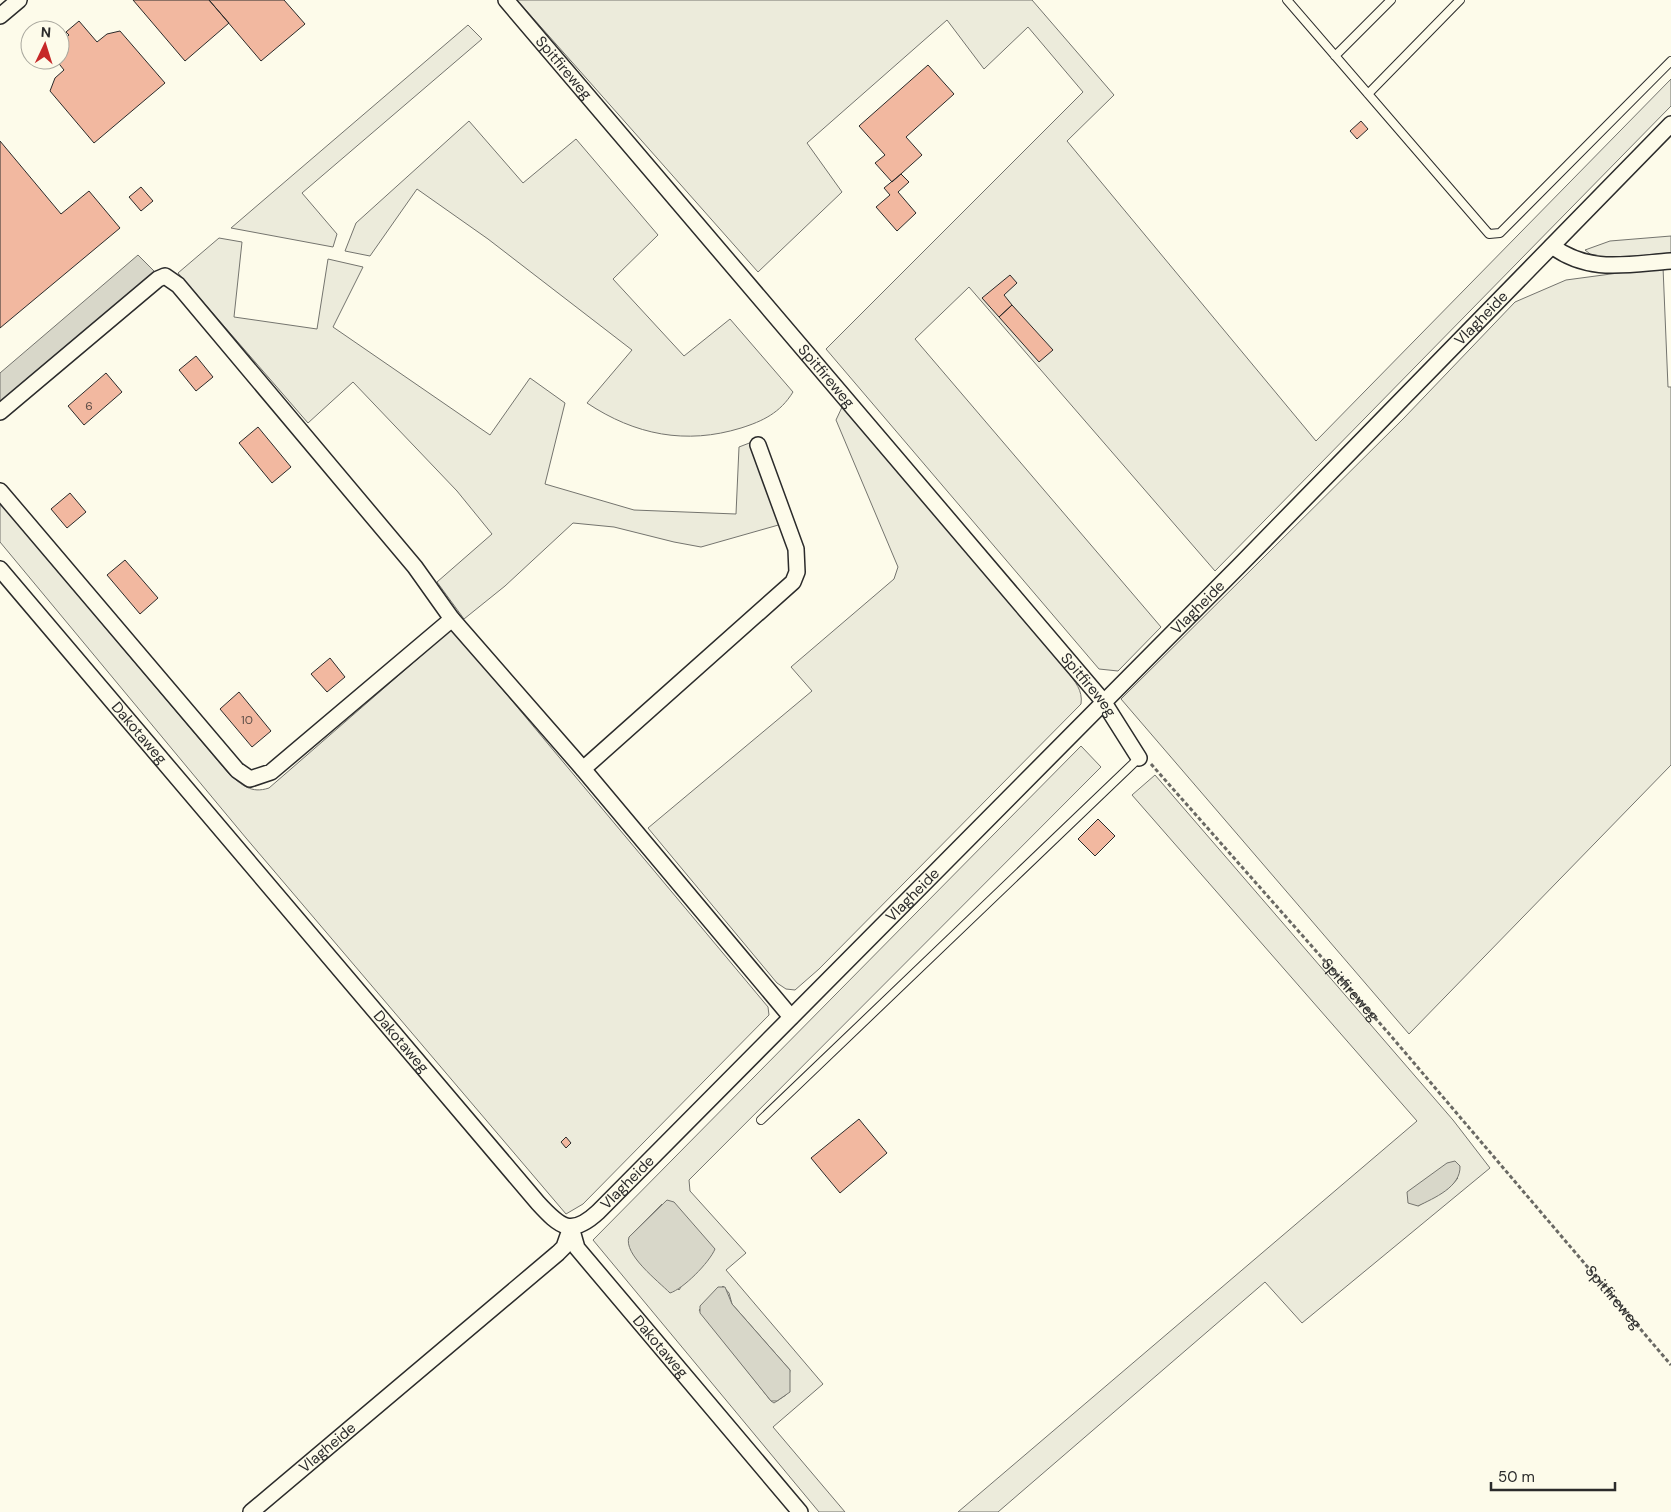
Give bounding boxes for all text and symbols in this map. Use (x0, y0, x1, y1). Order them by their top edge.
north arrow (20, 20, 70, 70)
text: N (40, 23, 52, 41)
street label: Spitfireweg (531, 32, 596, 104)
street label: Vlagheide (1450, 287, 1512, 350)
street label: Spitfireweg (794, 340, 859, 412)
house number: 6 (85, 398, 93, 414)
street label: Vlagheide (1167, 576, 1229, 639)
street label: Spitfireweg (1056, 648, 1121, 721)
street label: Dakotaweg (107, 697, 171, 768)
house number: 10 (241, 712, 253, 728)
street label: Vlagheide (881, 864, 944, 926)
street label: Spitfireweg (1317, 954, 1383, 1025)
street label: Dakotaweg (369, 1006, 433, 1077)
street label: Vlagheide (596, 1151, 659, 1214)
street label: Spitfireweg (1581, 1261, 1646, 1333)
street label: Dakotaweg (628, 1311, 693, 1382)
street label: Vlagheide (295, 1418, 360, 1477)
scale bar (1491, 1460, 1615, 1492)
text: 50 m (1498, 1467, 1535, 1487)

